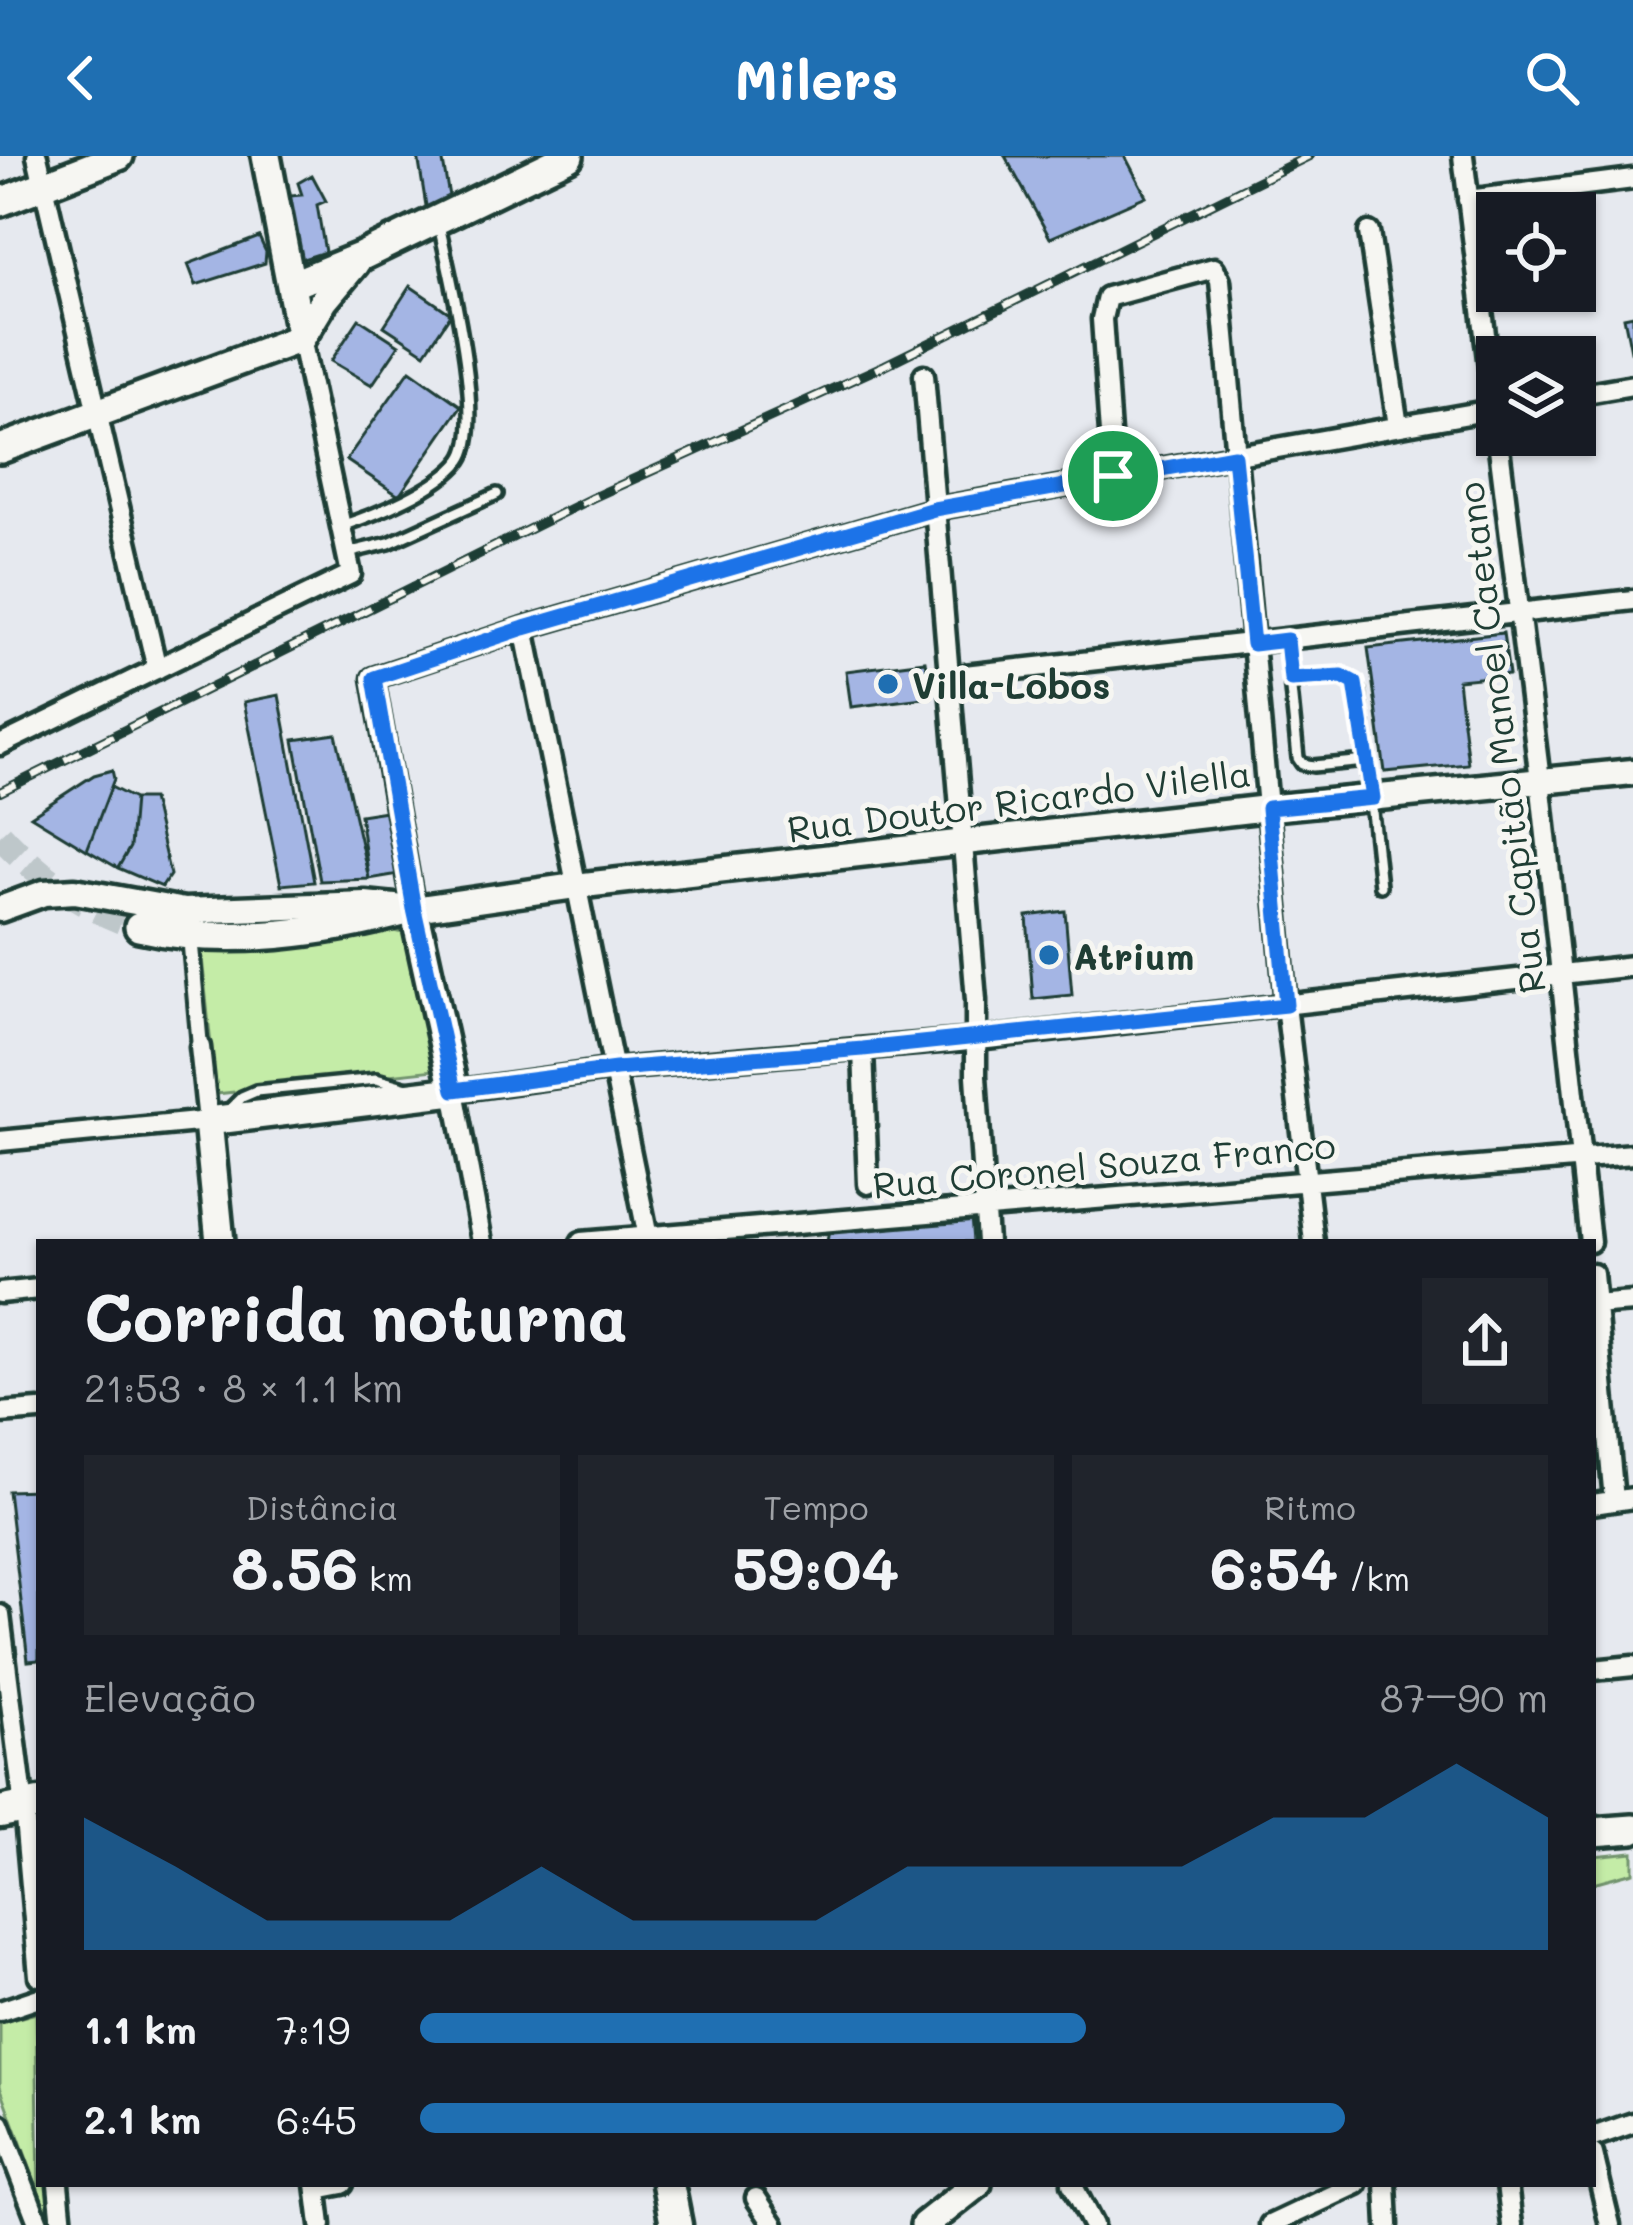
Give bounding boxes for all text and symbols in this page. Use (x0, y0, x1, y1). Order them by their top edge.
text: Milers (734, 43, 899, 114)
icon: back (48, 45, 114, 111)
icon: search (1519, 45, 1585, 111)
map controls (1476, 192, 1596, 456)
button: locate (1476, 192, 1596, 312)
button: layers (1476, 336, 1596, 456)
pin (1062, 425, 1164, 527)
icon: arrive (1080, 443, 1146, 509)
street label: Rua Capitão Manoel Caetano (1445, 480, 1555, 996)
place label: Villa-Lobos (912, 661, 1110, 708)
marker: Villa-Lobos (875, 671, 901, 697)
street label: Rua Doutor Ricardo Vilella (785, 748, 1253, 852)
place label: Atrium (1073, 932, 1194, 979)
marker: Atrium (1036, 942, 1062, 968)
street label: Rua Coronel Souza Franco (871, 1120, 1337, 1208)
text: Corrida noturna (84, 1273, 628, 1359)
button: share (1422, 1278, 1548, 1404)
text: 21:53 · 8 × 1.1 km (84, 1361, 403, 1412)
text: Distância (246, 1485, 398, 1528)
text: Tempo (763, 1485, 869, 1528)
text: Ritmo (1264, 1485, 1356, 1528)
text: 8.56 (231, 1528, 358, 1606)
text: 59:04 (733, 1528, 899, 1606)
text: 6:54 (1210, 1528, 1338, 1606)
text: km (358, 1556, 413, 1599)
text: /km (1338, 1556, 1410, 1599)
text: Elevação (84, 1671, 256, 1722)
text: 87–90 m (1380, 1671, 1548, 1722)
text: 1.1 km (84, 2003, 197, 2054)
text: 7:19 (276, 2003, 350, 2054)
text: 2.1 km (84, 2093, 201, 2144)
text: 6:45 (276, 2093, 357, 2144)

